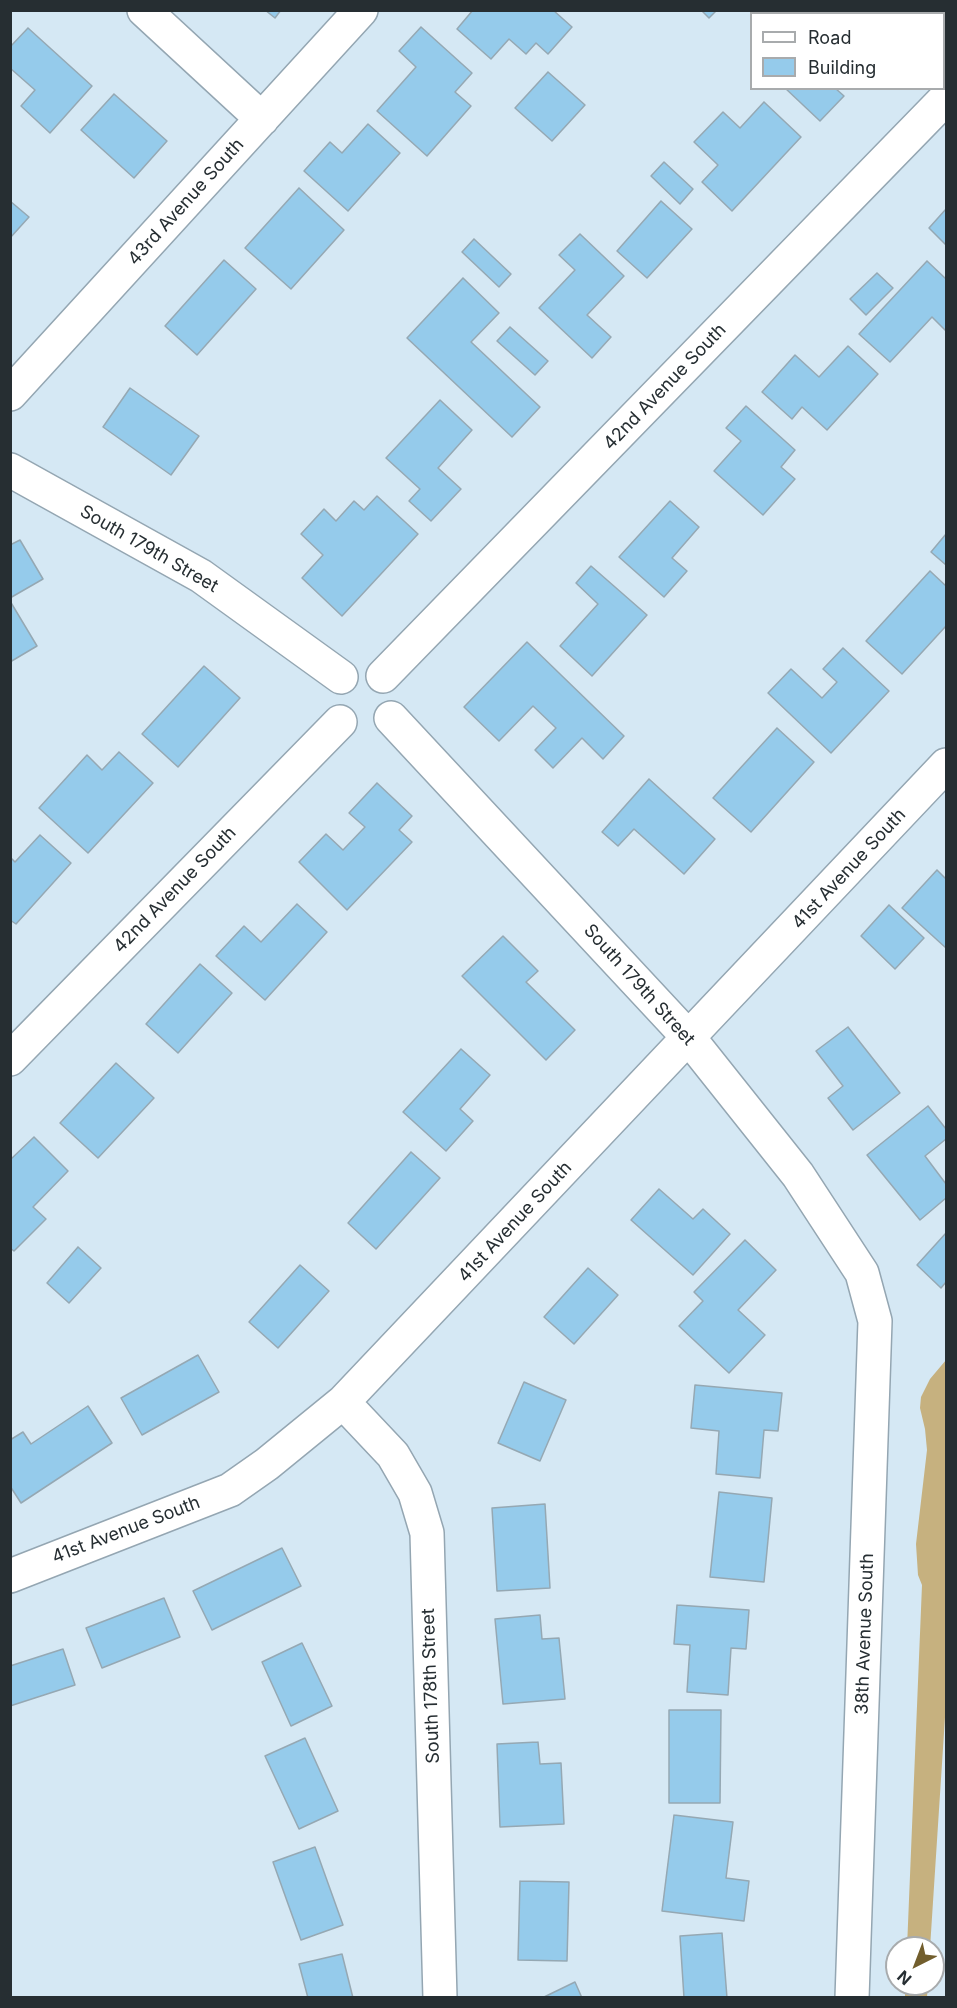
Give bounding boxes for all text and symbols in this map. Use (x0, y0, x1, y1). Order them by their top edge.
legend (750, 12, 945, 90)
text: Road (808, 27, 851, 48)
text: Building (808, 57, 876, 78)
street label: 43rd Avenue South (123, 134, 249, 270)
street label: 42nd Avenue South (599, 319, 731, 455)
street label: South 179th Street (76, 501, 222, 597)
street label: 41st Avenue South (788, 804, 910, 934)
street label: 42nd Avenue South (109, 822, 241, 958)
street label: South 179th Street (579, 920, 699, 1050)
street label: 41st Avenue South (454, 1157, 576, 1287)
street label: 41st Avenue South (49, 1492, 203, 1568)
street label: 38th Avenue South (851, 1553, 879, 1715)
street label: South 178th Street (417, 1608, 445, 1764)
north arrow (885, 1936, 945, 1996)
text: N (893, 1966, 916, 1989)

